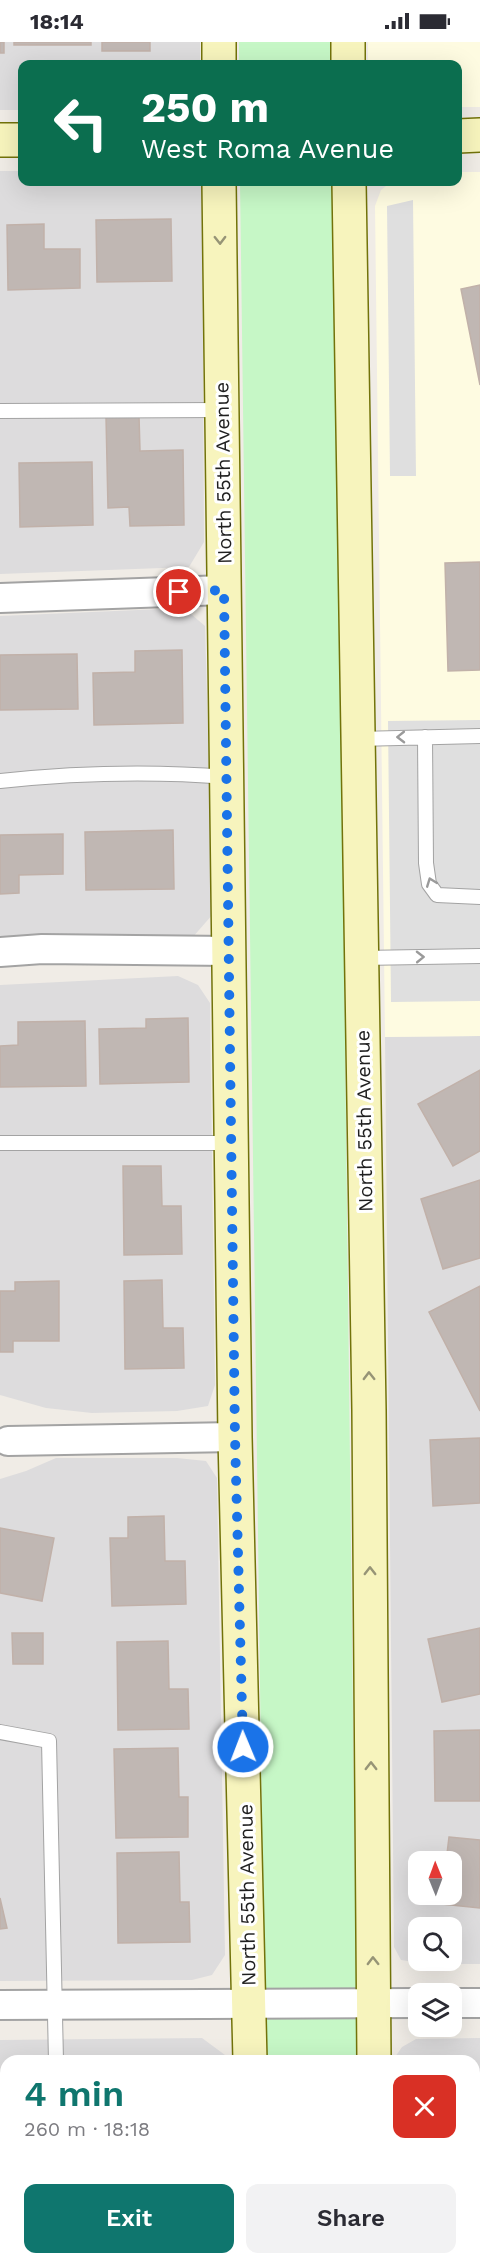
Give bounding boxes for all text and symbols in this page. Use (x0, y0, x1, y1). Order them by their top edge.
text: 18:14 (30, 9, 84, 34)
text: 250 m (141, 83, 269, 132)
icon: left (42, 84, 120, 162)
text: West Roma Avenue (141, 133, 394, 165)
one-way arrow (214, 235, 226, 244)
street label: North 55th Avenue (209, 382, 237, 564)
pin (153, 566, 204, 617)
icon: arrive (162, 575, 195, 608)
one-way arrow (396, 731, 405, 743)
one-way arrow (425, 877, 438, 887)
one-way arrow (416, 951, 425, 963)
street label: North 55th Avenue (350, 1030, 378, 1212)
one-way arrow (362, 1371, 375, 1380)
one-way arrow (364, 1566, 376, 1575)
position arrow (211, 1715, 275, 1779)
one-way arrow (365, 1761, 377, 1770)
street label: North 55th Avenue (233, 1804, 261, 1986)
north arrow (408, 1851, 462, 1905)
map controls (408, 1851, 462, 2037)
button: search (408, 1917, 462, 1971)
one-way arrow (366, 1956, 379, 1965)
button: layers (408, 1983, 462, 2037)
text: 4 min (24, 2073, 124, 2115)
button: close (393, 2075, 456, 2138)
text: 260 m · 18:18 (24, 2117, 150, 2141)
button: Exit (24, 2184, 234, 2253)
button: Share (246, 2184, 456, 2253)

